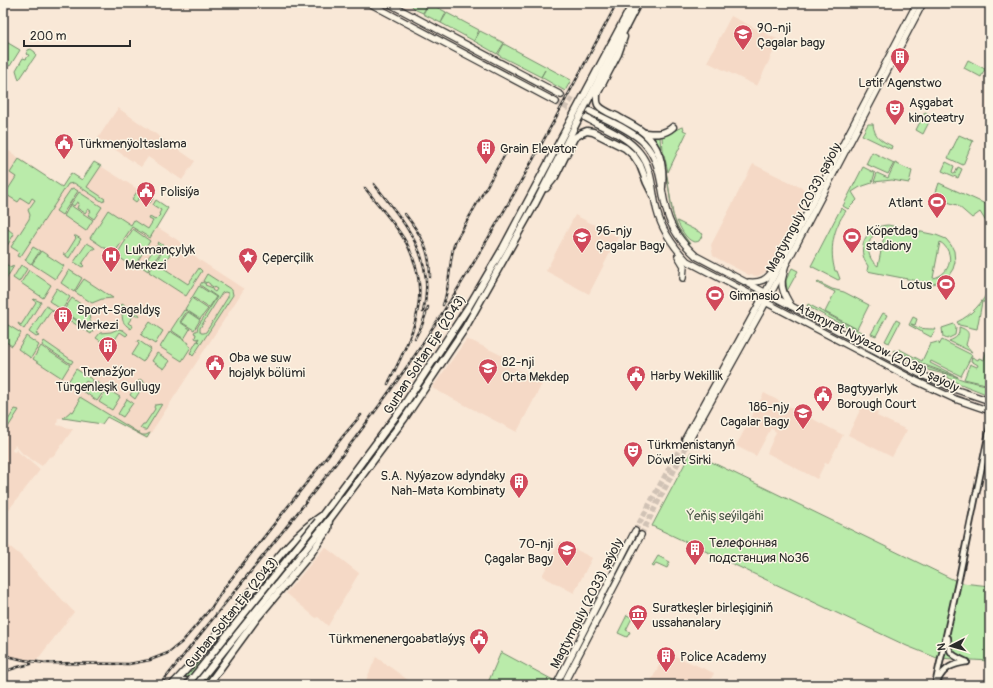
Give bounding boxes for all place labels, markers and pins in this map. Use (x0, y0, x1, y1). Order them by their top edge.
place label: 90-nji Çagalar bagy (757, 20, 825, 51)
school or university icon: 90-nji Çagalar bagy (732, 23, 754, 51)
building icon: Latif Agenstwo (889, 46, 911, 74)
place label: Latif Agenstwo (858, 75, 942, 91)
place label: Aşgabat kinoteatry (909, 95, 964, 126)
theatre icon: Aşgabat kinoteatry (884, 98, 906, 126)
public building icon: Türkmenÿoltaslama (53, 132, 75, 160)
place label: Türkmenÿoltaslama (78, 136, 187, 152)
building icon: Grain Elevator (475, 137, 497, 165)
place label: Grain Elevator (500, 141, 577, 157)
public building icon: Polisiýa (135, 180, 157, 208)
place label: Polisiýa (160, 184, 199, 200)
sports icon: Atlant (926, 191, 948, 219)
place label: Atlant (888, 195, 924, 211)
place label: 96-njy Çagalar Bagy (596, 223, 665, 254)
place label: Köpetdag stadiony (866, 223, 918, 254)
school or university icon: 96-njy Çagalar Bagy (571, 226, 593, 254)
sports icon: Köpetdag stadiony (841, 226, 863, 254)
place label: Lukmançylyk Merkezi (125, 242, 196, 273)
hospital icon: Lukmançylyk Merkezi (100, 245, 122, 273)
place icon: Çeperçilik (237, 246, 259, 274)
place label: Çeperçilik (262, 250, 314, 266)
sports icon: Lotus (935, 273, 957, 301)
place label: Lotus (900, 277, 932, 293)
sports icon: Gimnasio (704, 284, 726, 312)
place label: Gimnasio (729, 288, 780, 304)
place label: Sport-Sagaldyş Merkezi (77, 302, 160, 333)
building icon: Sport-Sagaldyş Merkezi (52, 305, 74, 333)
building icon: Trenažýor Türgenleşik Gullugy (97, 335, 119, 363)
place label: Oba we suw hojalyk bölümi (229, 350, 305, 381)
public building icon: Oba we suw hojalyk bölümi (204, 353, 226, 381)
place label: 82-nji Orta Mekdep (502, 354, 569, 385)
school or university icon: 82-nji Orta Mekdep (477, 357, 499, 385)
place label: Trenažýor Türgenleşik Gullugy (56, 364, 161, 395)
public building icon: Harby Wekillik (625, 364, 647, 392)
place label: Harby Wekillik (650, 368, 723, 384)
place label: Bagtyyarlyk Borough Court (837, 381, 917, 412)
public building icon: Bagtyyarlyk Borough Court (812, 384, 834, 412)
place label: 186-njy Cagalar Bagy (720, 399, 789, 430)
school or university icon: 186-njy Cagalar Bagy (792, 402, 814, 430)
place label: Türkmenistanyň Döwlet Sirki (647, 437, 735, 468)
theatre icon: Türkmenistanyň Döwlet Sirki (622, 440, 644, 468)
place label: S.A. Nyýazow adyndaky Nah-Mata Kombinaty (381, 468, 505, 499)
building icon: S.A. Nyýazow adyndaky Nah-Mata Kombinaty (508, 471, 530, 499)
place label: Телефонная подстанция №36 (709, 535, 809, 566)
place label: 70-nji Çagalar Bagy (484, 536, 553, 567)
building icon: Телефонная подстанция №36 (684, 538, 706, 566)
school or university icon: 70-nji Çagalar Bagy (556, 539, 578, 567)
place label: Suratkeşler birleşiginiň ussahanalary (652, 600, 773, 631)
museum icon: Suratkeşler birleşiginiň ussahanalary (627, 603, 649, 631)
public building icon: Türkmenenergoabatlaýyş (468, 627, 490, 655)
place label: Türkmenenergoabatlaýyş (328, 631, 465, 647)
building icon: Police Academy (655, 645, 677, 673)
place label: Police Academy (680, 649, 767, 665)

